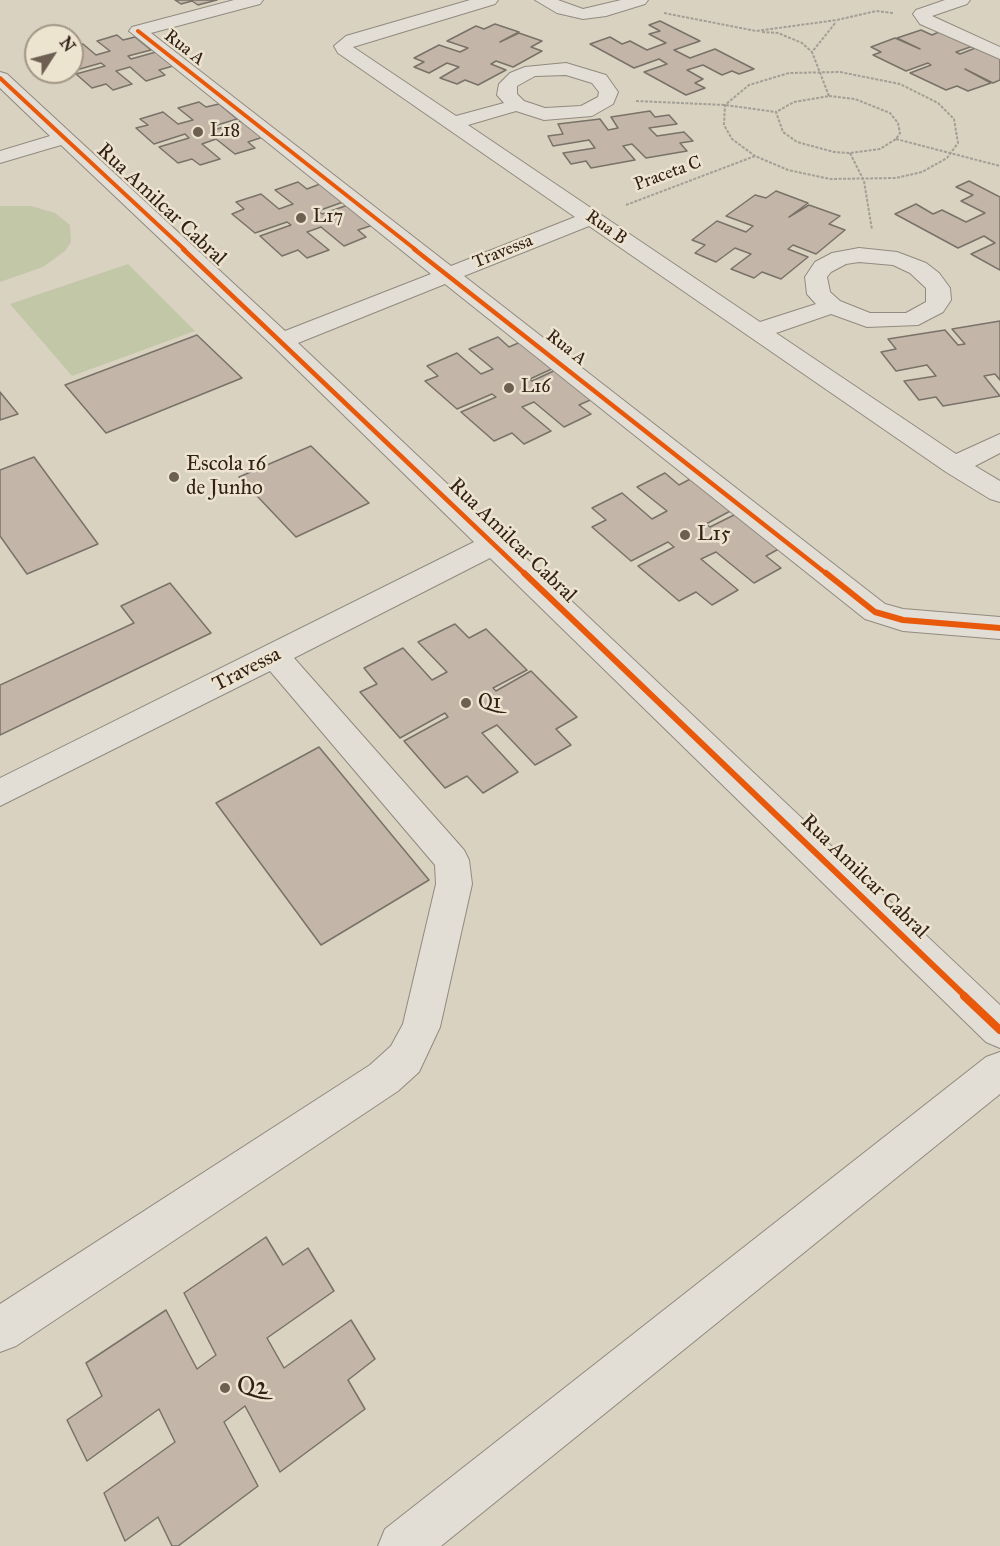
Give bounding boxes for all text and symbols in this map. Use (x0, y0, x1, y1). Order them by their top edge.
north arrow (24, 24, 84, 84)
street label: Rua A (159, 25, 209, 71)
text: N (56, 33, 79, 55)
place label: L18 (210, 121, 240, 143)
marker: L18 (191, 125, 205, 139)
street label: Rua Amilcar Cabral (91, 138, 231, 272)
street label: Praceta C (632, 152, 704, 196)
street label: Rua B (581, 206, 631, 250)
place label: L17 (313, 207, 343, 229)
marker: L17 (294, 211, 308, 225)
street label: Travessa (470, 230, 536, 274)
street label: Rua A (541, 325, 591, 371)
place label: L16 (521, 377, 551, 399)
marker: L16 (502, 381, 516, 395)
place label: Escola 16 de Junho (186, 452, 266, 502)
marker: Escola 16 de Junho (167, 470, 181, 484)
street label: Rua Amilcar Cabral (443, 474, 581, 608)
place label: L15 (697, 522, 730, 548)
marker: L15 (678, 528, 692, 542)
street label: Travessa (209, 642, 285, 698)
place label: Q1 (478, 690, 501, 716)
marker: Q1 (459, 696, 473, 710)
street label: Rua Amilcar Cabral (795, 810, 933, 944)
place label: Q2 (237, 1372, 268, 1404)
marker: Q2 (218, 1381, 232, 1395)

